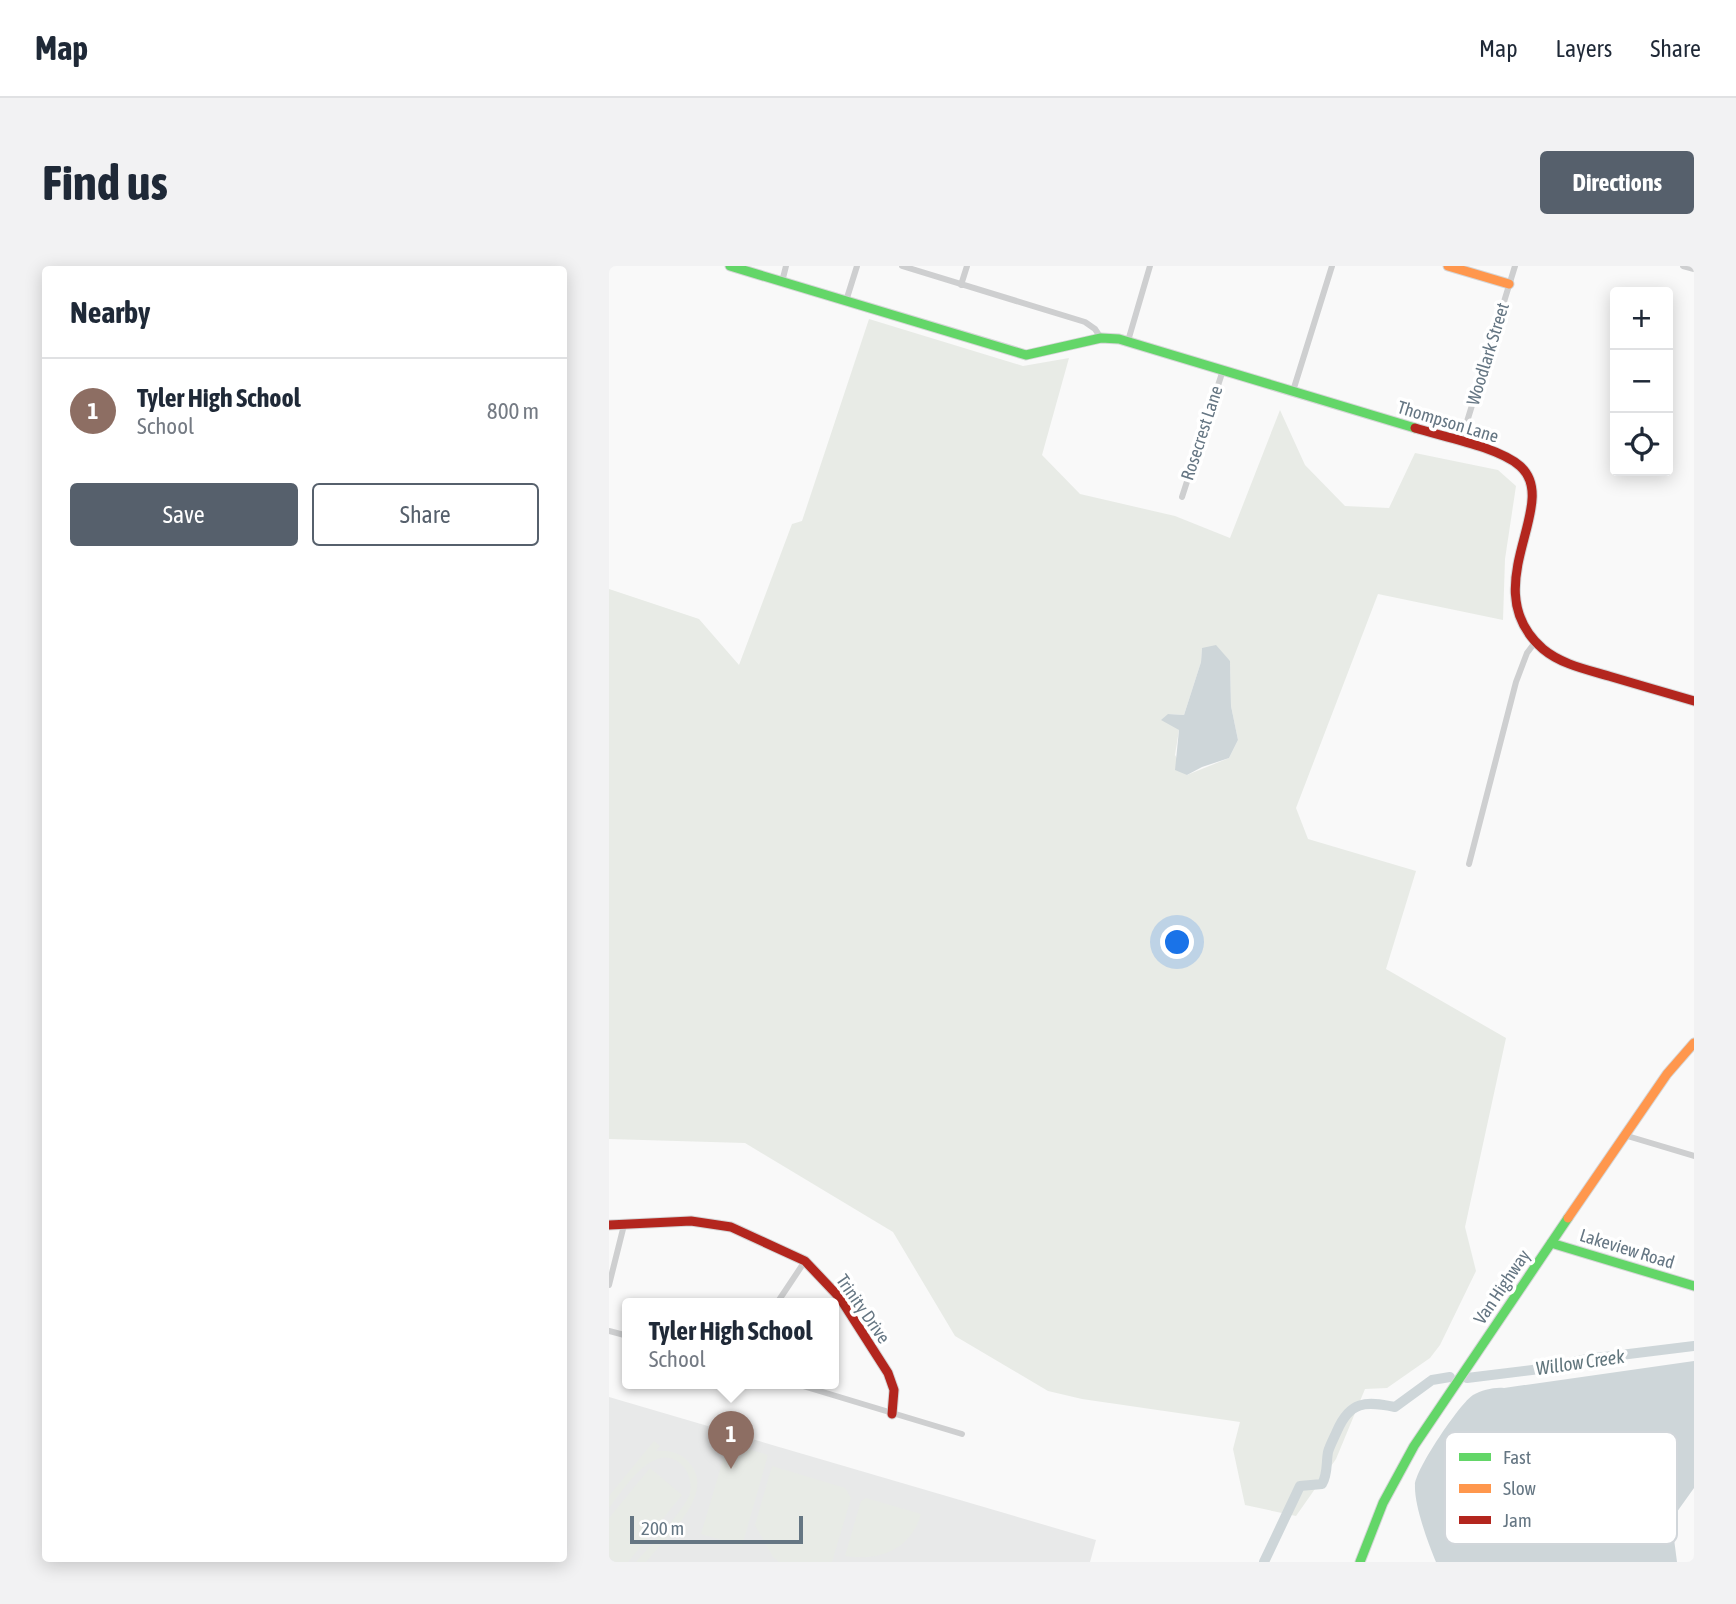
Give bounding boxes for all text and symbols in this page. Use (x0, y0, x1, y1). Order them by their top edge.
text: Map (35, 29, 88, 67)
text: Map (1479, 35, 1518, 62)
text: Layers (1556, 35, 1612, 62)
text: Share (1650, 35, 1701, 62)
button: Directions (1540, 151, 1694, 214)
text: Find us (42, 154, 168, 210)
map controls (1610, 287, 1673, 476)
button: + (1610, 287, 1673, 350)
text: Nearby (70, 295, 150, 329)
street label: Woodlark Street (1462, 300, 1513, 408)
button: − (1610, 350, 1673, 413)
text: Tyler High School (137, 383, 301, 413)
street label: Rosecrest Lane (1176, 383, 1227, 483)
street label: Thompson Lane (1395, 396, 1501, 447)
text: 1 (88, 398, 98, 424)
text: 800 m (487, 398, 539, 424)
text: School (137, 413, 194, 439)
button: locate (1610, 413, 1673, 476)
button: Save (70, 483, 298, 546)
button: Share (312, 483, 539, 546)
your location (1160, 925, 1194, 959)
street label: Lakeview Road (1577, 1224, 1677, 1273)
street label: Van Highway (1469, 1246, 1534, 1328)
street label: Trinity Drive (832, 1270, 895, 1347)
popup (622, 1298, 839, 1389)
text: Tyler High School (649, 1316, 812, 1346)
water label: Willow Creek (1534, 1345, 1626, 1379)
text: School (649, 1346, 706, 1372)
pin: 1 (708, 1411, 754, 1469)
legend (1445, 1432, 1677, 1544)
text: Fast (1503, 1446, 1531, 1468)
text: Slow (1503, 1477, 1537, 1499)
text: Jam (1503, 1509, 1532, 1531)
scale bar (630, 1513, 803, 1545)
text: 200 m (641, 1517, 684, 1539)

